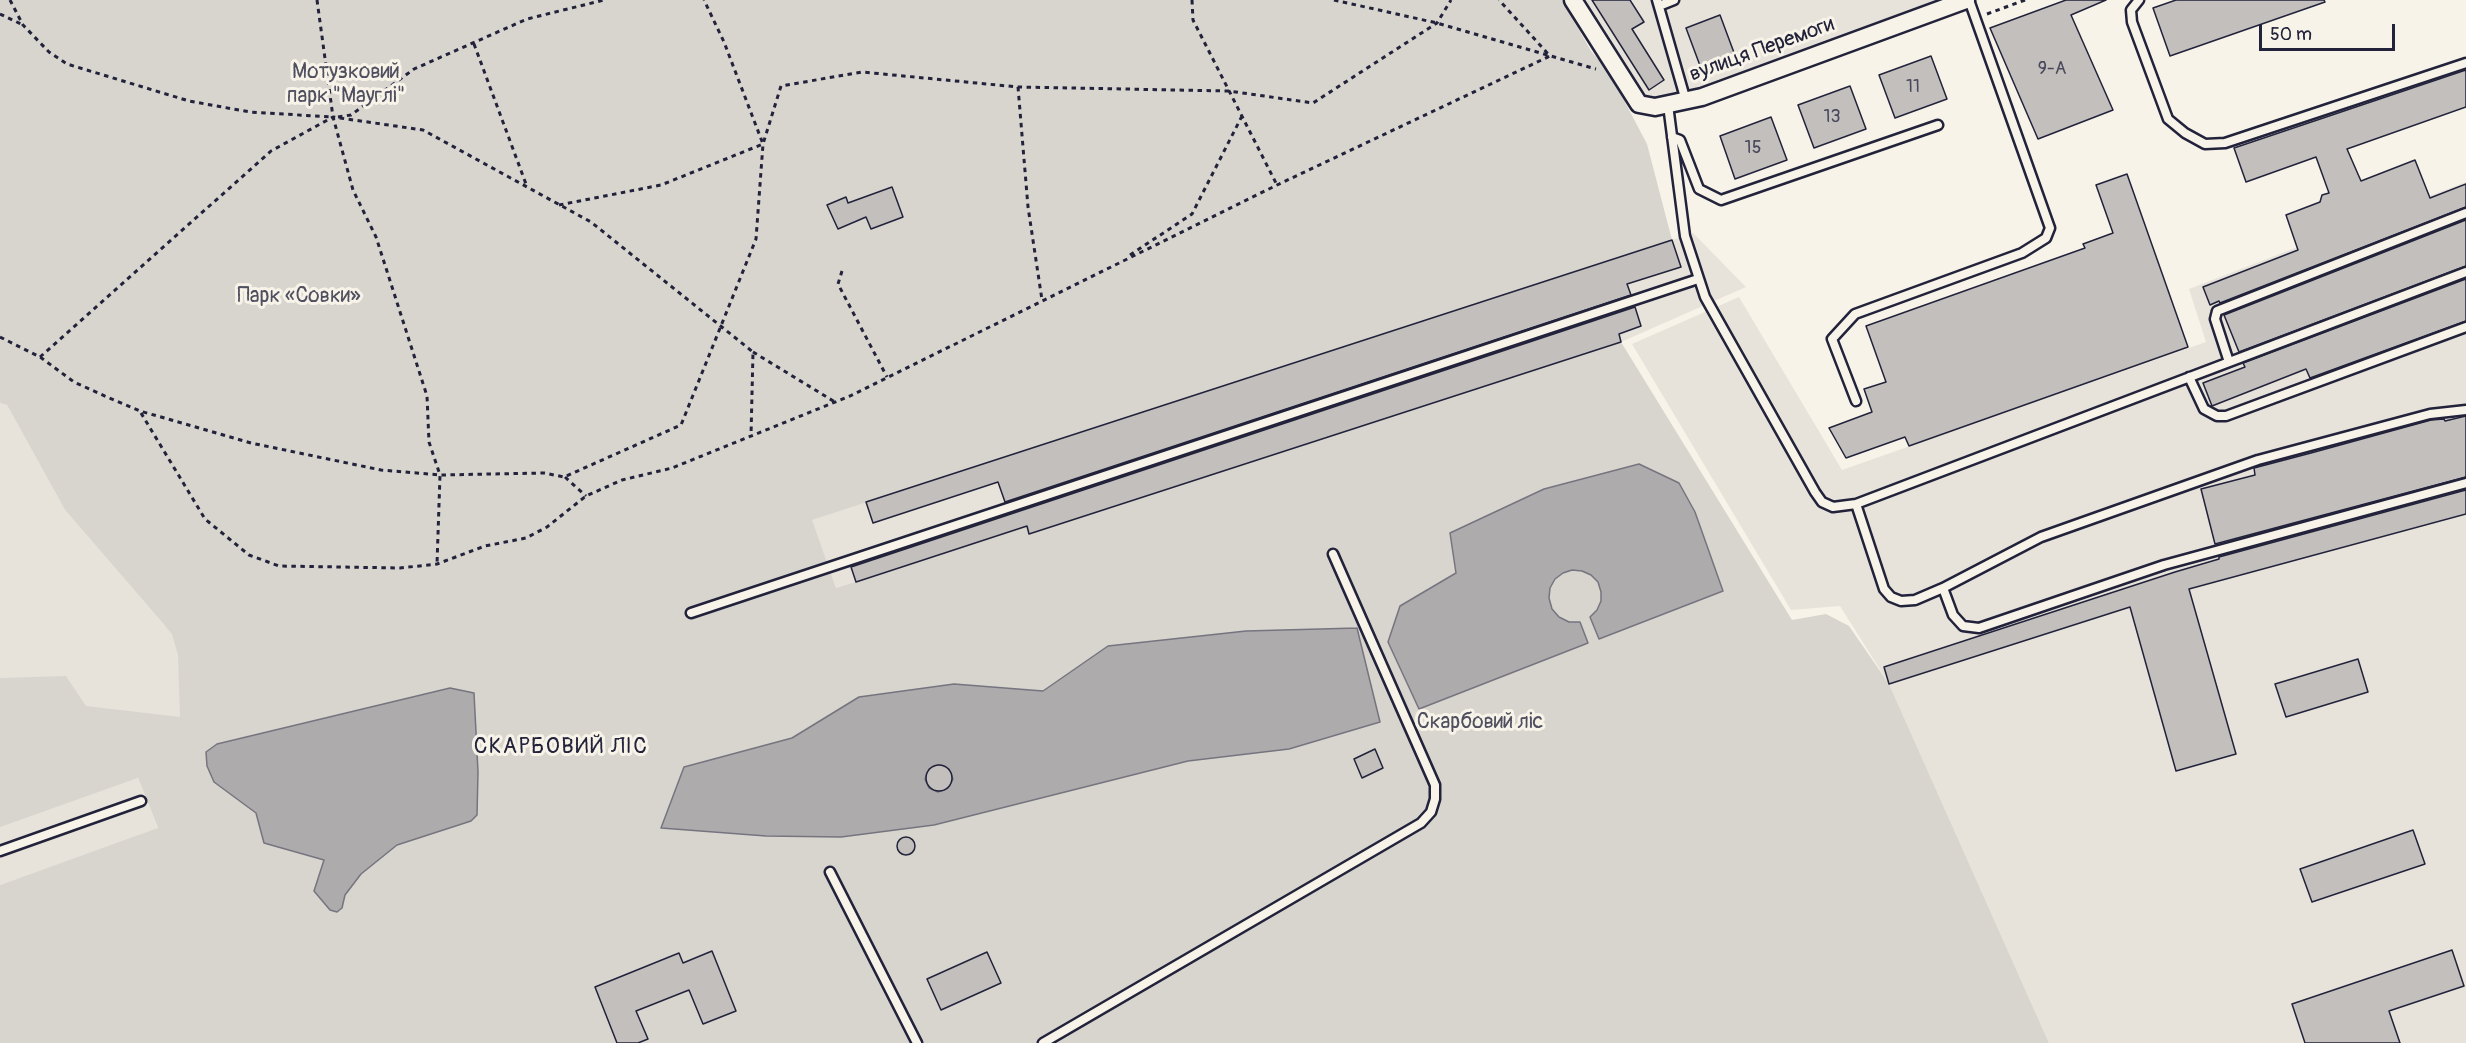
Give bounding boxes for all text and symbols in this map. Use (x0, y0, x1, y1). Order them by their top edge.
street label: вулиця Перемоги (1686, 12, 1838, 88)
scale bar (2262, 12, 2398, 50)
text: 50 m (2270, 23, 2312, 46)
house number: 9-А (2038, 58, 2066, 80)
park label: Мотузковий парк "Мауглі" (287, 60, 405, 110)
house number: 11 (1906, 76, 1920, 98)
house number: 13 (1823, 106, 1841, 128)
house number: 15 (1745, 137, 1761, 159)
park label: Парк «Совки» (237, 284, 361, 310)
park label: Скарбовий ліс (1417, 710, 1543, 736)
district label: СКАРБОВИЙ ЛІС (474, 734, 648, 760)

